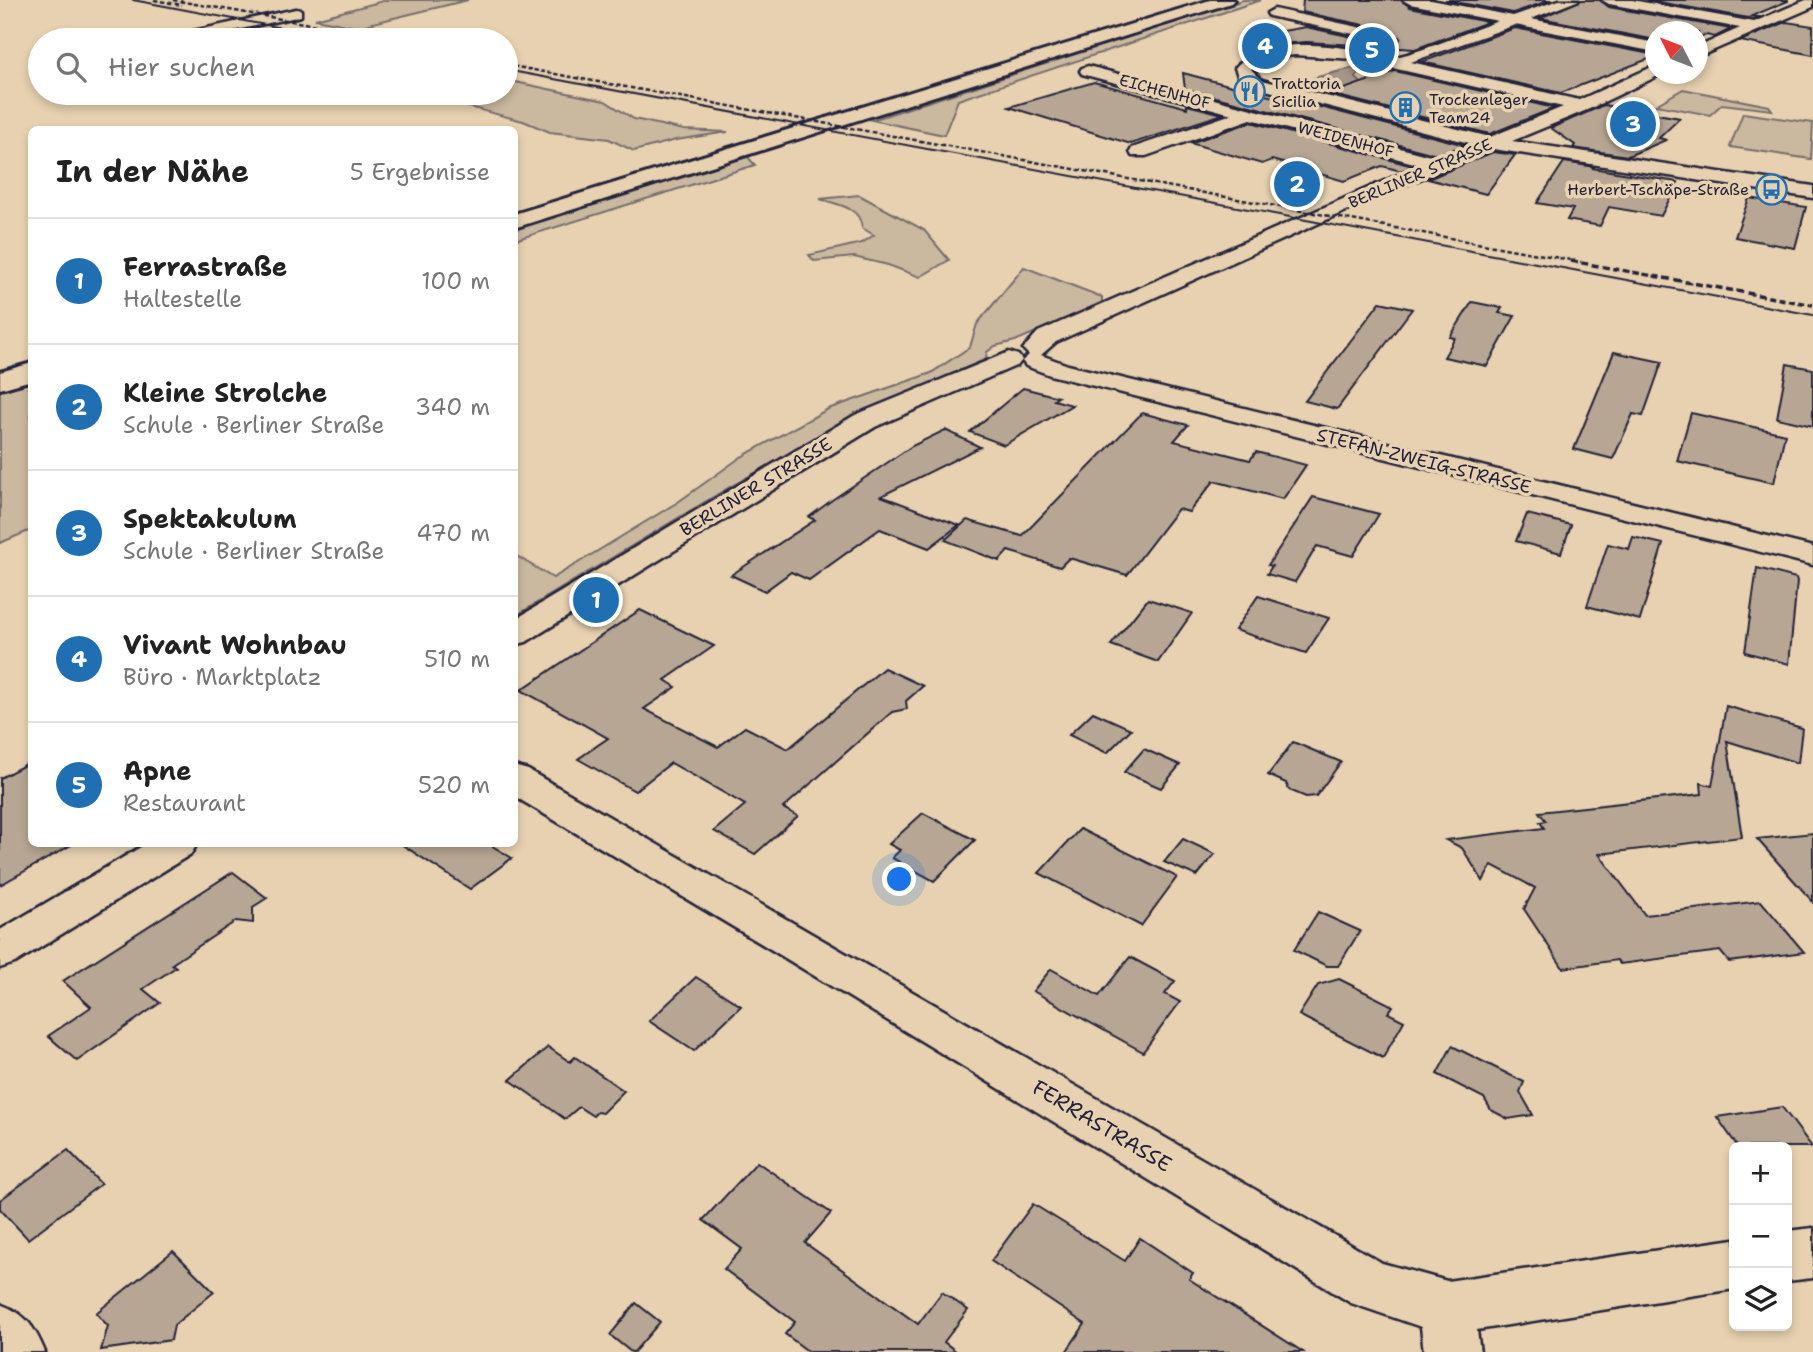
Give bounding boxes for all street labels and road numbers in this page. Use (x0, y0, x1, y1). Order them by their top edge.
street label: EICHENHOF (1117, 69, 1213, 114)
street label: WEIDENHOF (1295, 117, 1396, 162)
street label: BERLINER STRASSE (1345, 134, 1495, 213)
street label: STEFAN-ZWEIG-STRASSE (1314, 423, 1534, 499)
street label: BERLINER STRASSE (676, 432, 836, 542)
street label: FERRASTRASSE (1027, 1073, 1177, 1179)

